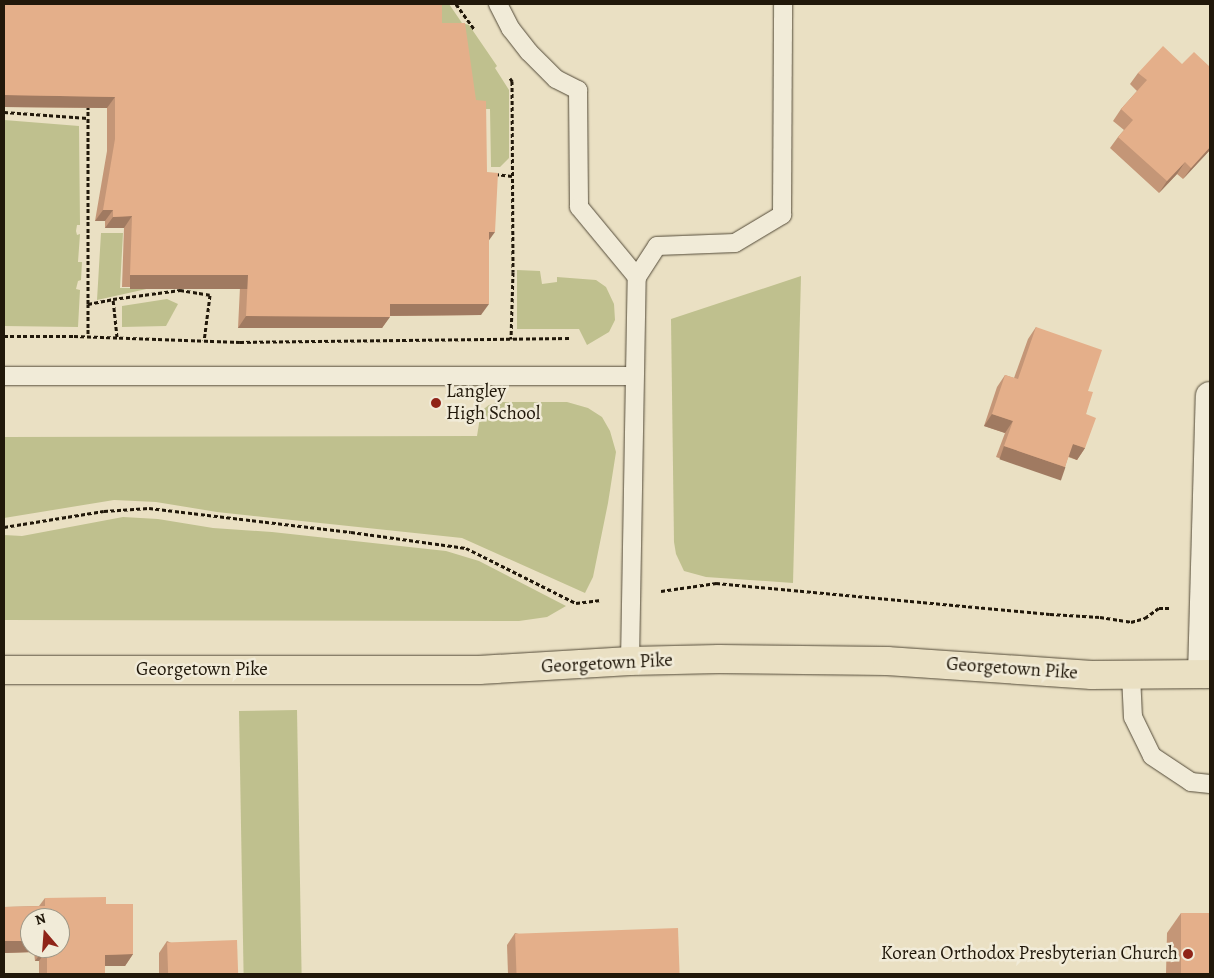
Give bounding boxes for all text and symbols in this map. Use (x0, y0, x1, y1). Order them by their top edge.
place label: Langley High School (446, 381, 540, 425)
marker: Langley High School (430, 397, 442, 409)
street label: Georgetown Pike (541, 649, 673, 679)
street label: Georgetown Pike (945, 653, 1079, 685)
street label: Georgetown Pike (136, 659, 268, 681)
north arrow (20, 908, 70, 958)
text: N (33, 909, 48, 930)
place label: Korean Orthodox Presbyterian Church (881, 943, 1178, 965)
marker: Korean Orthodox Presbyterian Church (1182, 948, 1194, 960)

